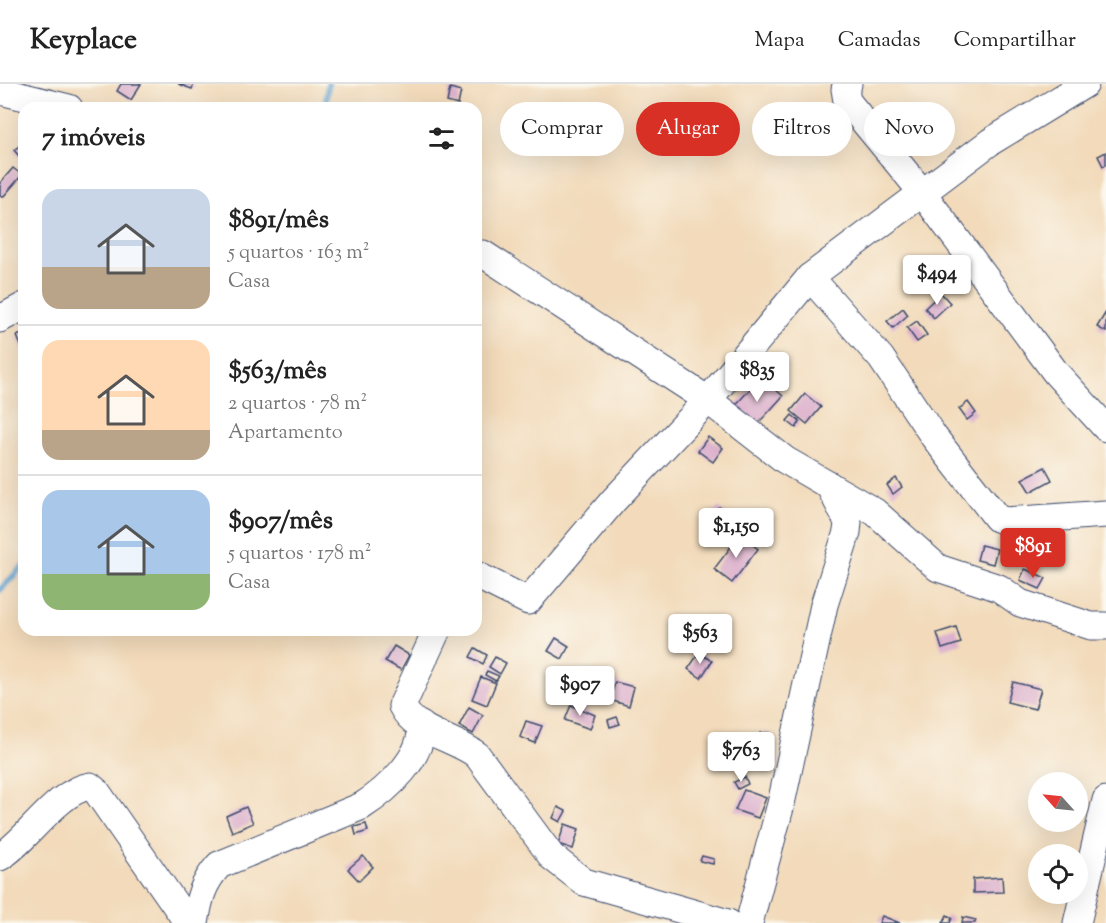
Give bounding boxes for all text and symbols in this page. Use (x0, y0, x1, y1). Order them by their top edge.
text: Keyplace (30, 21, 137, 61)
text: Mapa (755, 26, 805, 56)
text: Camadas (838, 26, 921, 56)
text: Compartilhar (954, 26, 1076, 56)
chip: Comprar (500, 102, 624, 156)
chip: Alugar (636, 102, 740, 156)
chip: Filtros (752, 102, 852, 156)
chip: Novo (864, 102, 955, 156)
text: 7 imóveis (42, 120, 145, 157)
icon: filters (425, 122, 458, 155)
text: $891/mês (228, 202, 329, 239)
icon: home (90, 213, 162, 285)
text: 5 quartos · 163 m² (228, 239, 370, 268)
pin: $494 (901, 255, 973, 306)
text: $494 (917, 260, 957, 289)
text: Casa (228, 268, 270, 297)
pin: $835 (721, 352, 793, 403)
text: $563/mês (228, 353, 327, 390)
text: $835 (739, 357, 775, 386)
icon: home (90, 364, 162, 436)
text: 2 quartos · 78 m² (228, 390, 367, 419)
text: Apartamento (228, 419, 343, 448)
text: $907/mês (228, 503, 333, 540)
pin: $1,150 (687, 508, 785, 559)
text: $1,150 (713, 513, 759, 542)
icon: home (90, 514, 162, 586)
pin: $891 (997, 528, 1069, 579)
text: $891 (1014, 533, 1052, 562)
text: 5 quartos · 178 m² (228, 540, 372, 569)
text: Casa (228, 569, 270, 598)
pin: $563 (664, 614, 736, 665)
text: $563 (682, 619, 718, 648)
pin: $907 (544, 666, 616, 717)
text: $907 (560, 671, 600, 700)
pin: $763 (705, 732, 777, 783)
text: $763 (722, 737, 760, 766)
north arrow (1028, 772, 1088, 832)
map controls (1028, 772, 1088, 904)
button: locate (1028, 844, 1088, 904)

